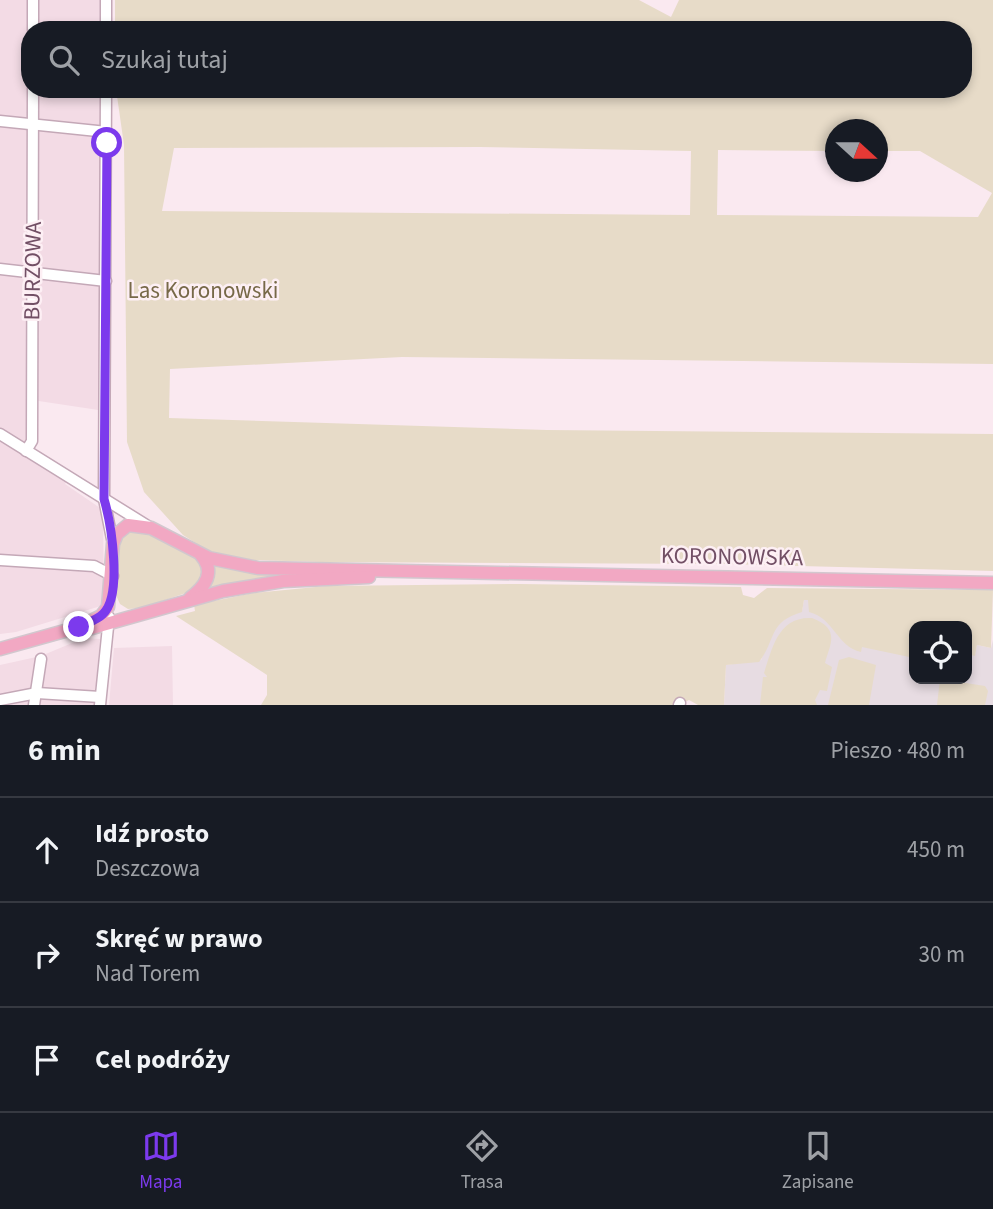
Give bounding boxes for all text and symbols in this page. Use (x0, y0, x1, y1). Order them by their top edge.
search box (21, 21, 972, 98)
icon: search (45, 41, 83, 79)
text: Szukaj tutaj (101, 41, 228, 78)
north arrow (825, 119, 888, 182)
route start (91, 127, 122, 158)
street label: BURZOWA (15, 221, 50, 321)
park label: Las Koronowski (127, 274, 279, 307)
street label: KORONOWSKA (661, 539, 804, 574)
route end (63, 611, 94, 642)
map controls (909, 621, 972, 684)
button: locate (909, 621, 972, 684)
text: 6 min (28, 729, 101, 772)
text: Pieszo · 480 m (830, 734, 965, 767)
text: Idź prosto (95, 815, 209, 852)
icon: ahead (28, 831, 66, 869)
text: 450 m (907, 833, 965, 866)
text: Deszczowa (95, 852, 200, 885)
text: Skręć w prawo (95, 920, 263, 957)
icon: right (28, 936, 66, 974)
text: 30 m (918, 938, 965, 971)
text: Nad Torem (95, 957, 200, 990)
icon: arrive (28, 1041, 66, 1079)
text: Cel podróży (95, 1041, 230, 1078)
tab: Mapa (139, 1127, 182, 1196)
tab: Trasa (461, 1127, 503, 1196)
tab: Zapisane (782, 1127, 854, 1196)

